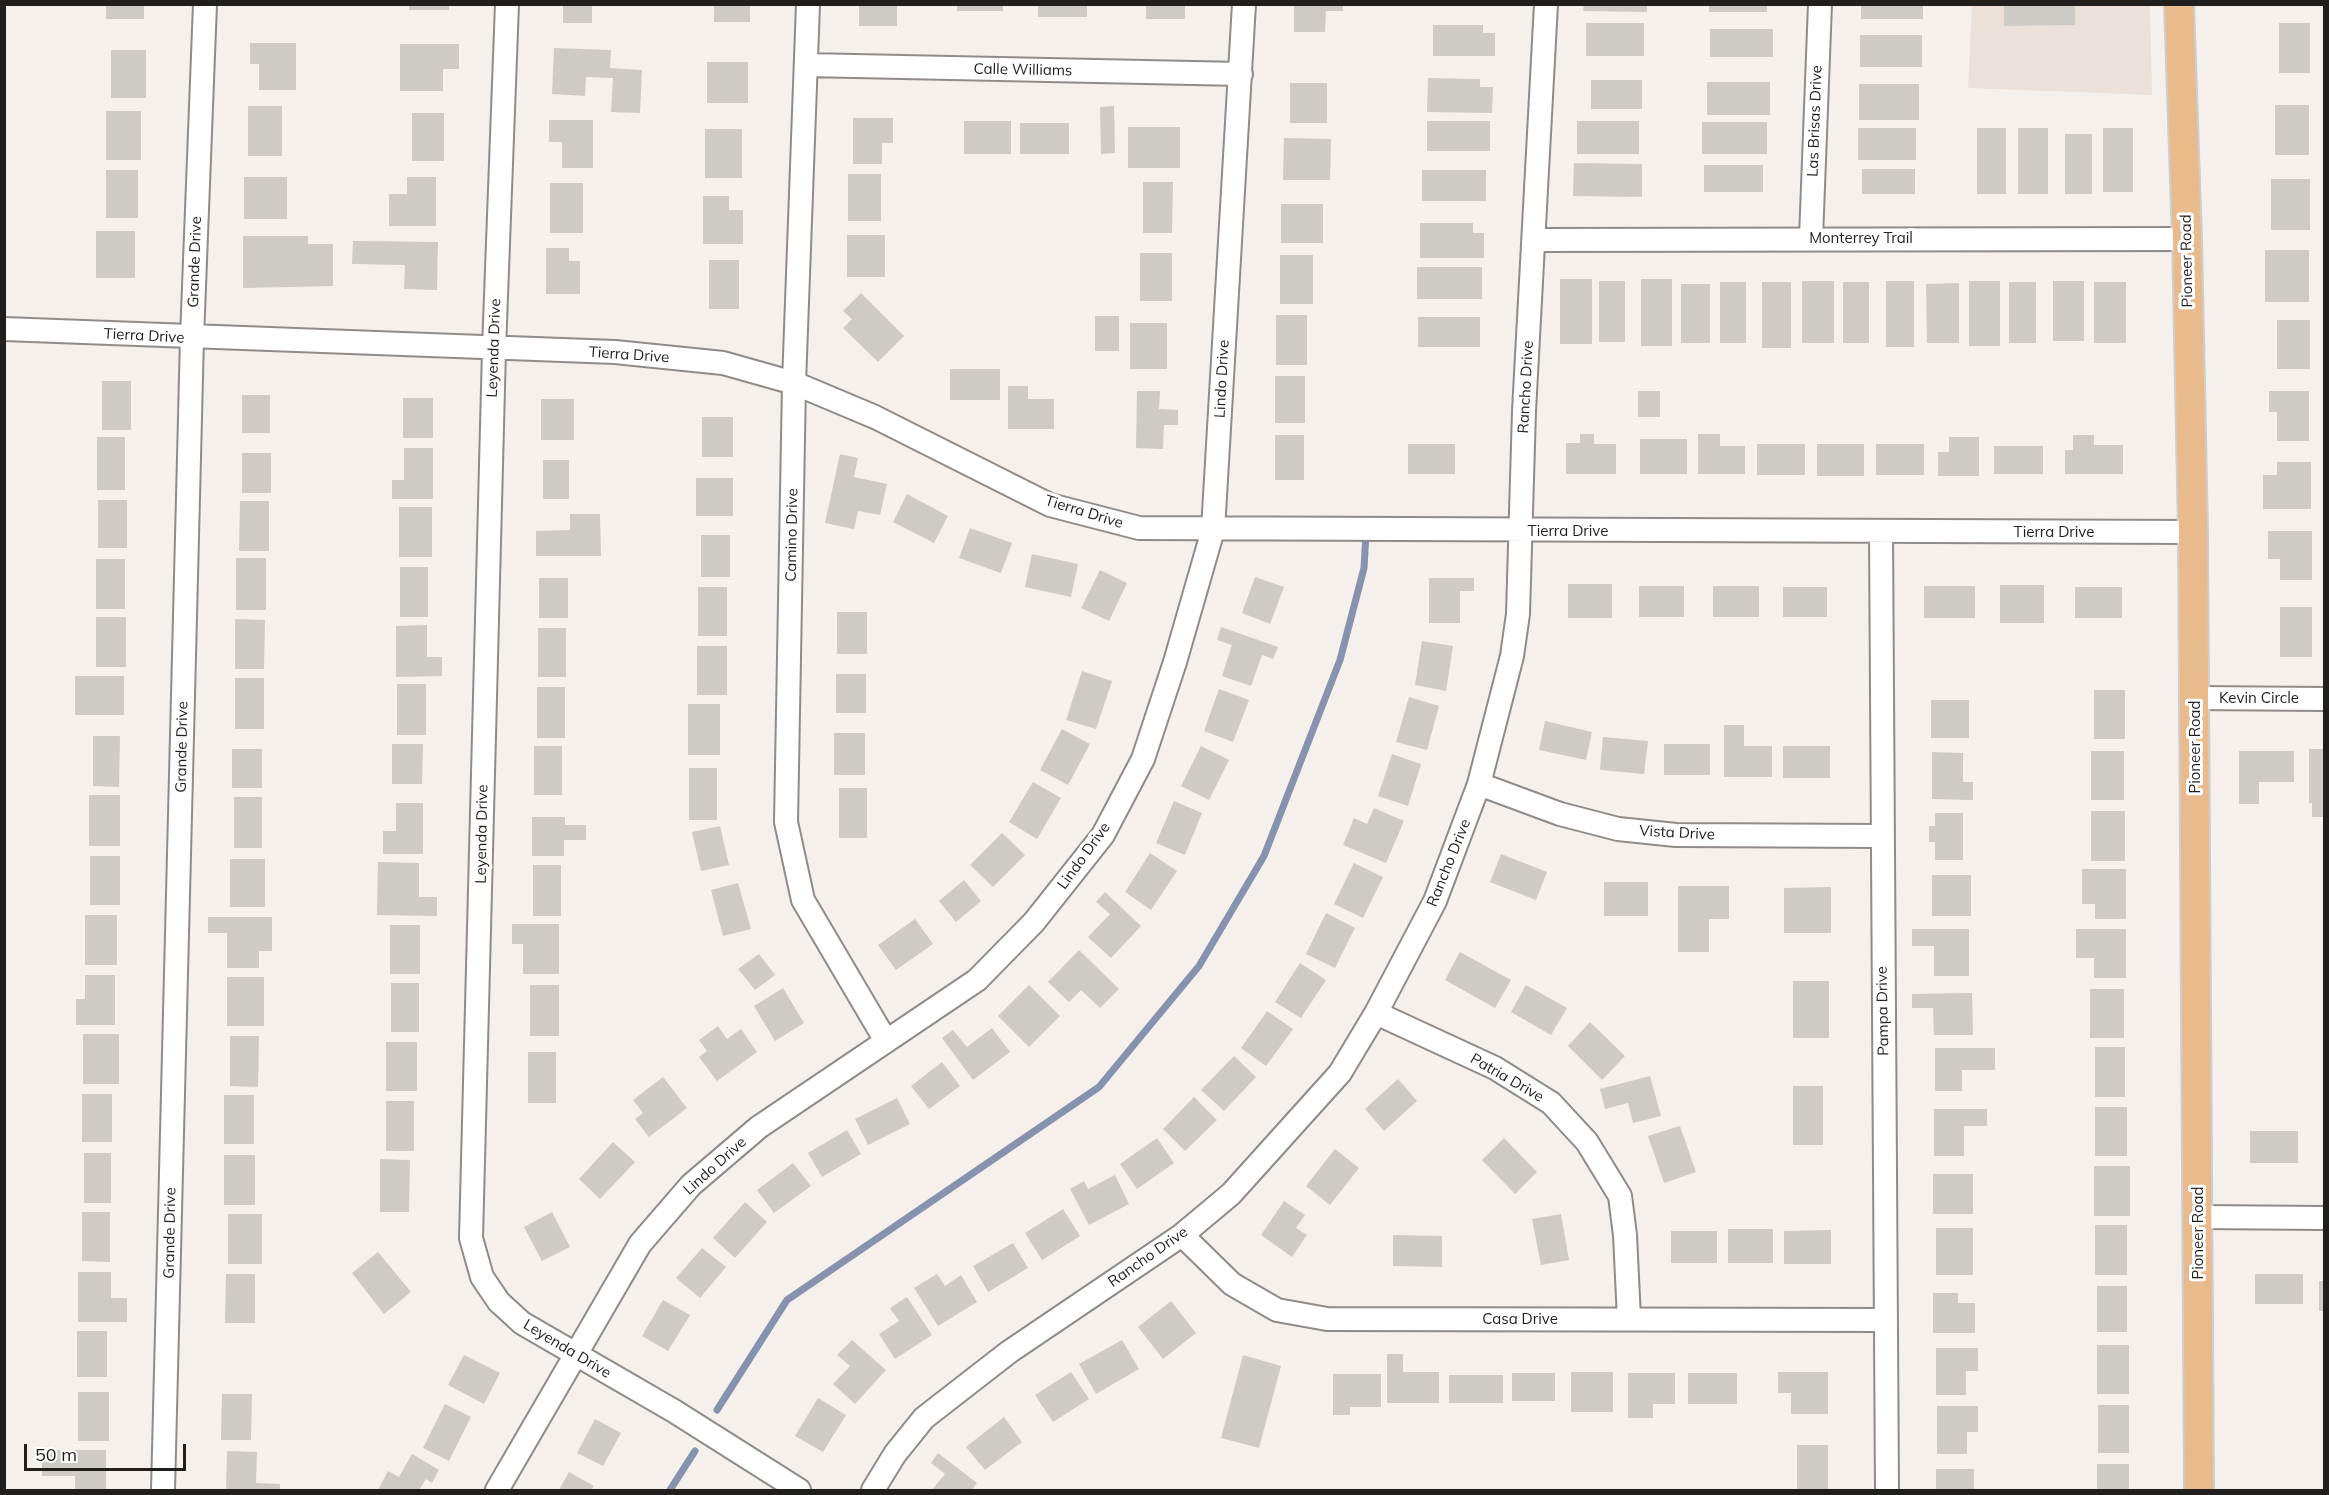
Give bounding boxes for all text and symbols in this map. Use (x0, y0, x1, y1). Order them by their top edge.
street label: Calle Williams (973, 60, 1073, 80)
street label: Las Brisas Drive (1804, 65, 1826, 177)
street label: Pioneer Road (2177, 214, 2197, 308)
street label: Grande Drive (184, 216, 206, 308)
street label: Monterrey Trail (1809, 229, 1913, 247)
street label: Leyenda Drive (483, 298, 505, 398)
street label: Tierra Drive (103, 325, 185, 347)
street label: Lindo Drive (1211, 339, 1233, 419)
street label: Rancho Drive (1515, 340, 1537, 434)
street label: Tierra Drive (588, 343, 670, 367)
street label: Camino Drive (782, 488, 802, 582)
street label: Tierra Drive (1043, 492, 1125, 532)
street label: Tierra Drive (1528, 522, 1608, 540)
street label: Tierra Drive (2014, 523, 2094, 541)
street label: Kevin Circle (2219, 689, 2299, 707)
street label: Pioneer Road (2186, 700, 2204, 794)
street label: Grande Drive (172, 701, 192, 793)
street label: Leyenda Drive (472, 784, 492, 884)
street label: Rancho Drive (1423, 816, 1475, 910)
street label: Lindo Drive (1054, 819, 1114, 893)
street label: Vista Drive (1639, 822, 1715, 844)
street label: Pampa Drive (1873, 966, 1893, 1056)
street label: Patria Drive (1467, 1050, 1547, 1106)
street label: Lindo Drive (680, 1133, 750, 1199)
street label: Pioneer Road (2189, 1186, 2207, 1280)
street label: Grande Drive (160, 1187, 180, 1279)
street label: Rancho Drive (1105, 1223, 1191, 1291)
street label: Casa Drive (1482, 1310, 1558, 1328)
street label: Leyenda Drive (520, 1316, 614, 1382)
scale bar (27, 1432, 189, 1470)
text: 50 m (35, 1443, 77, 1466)

